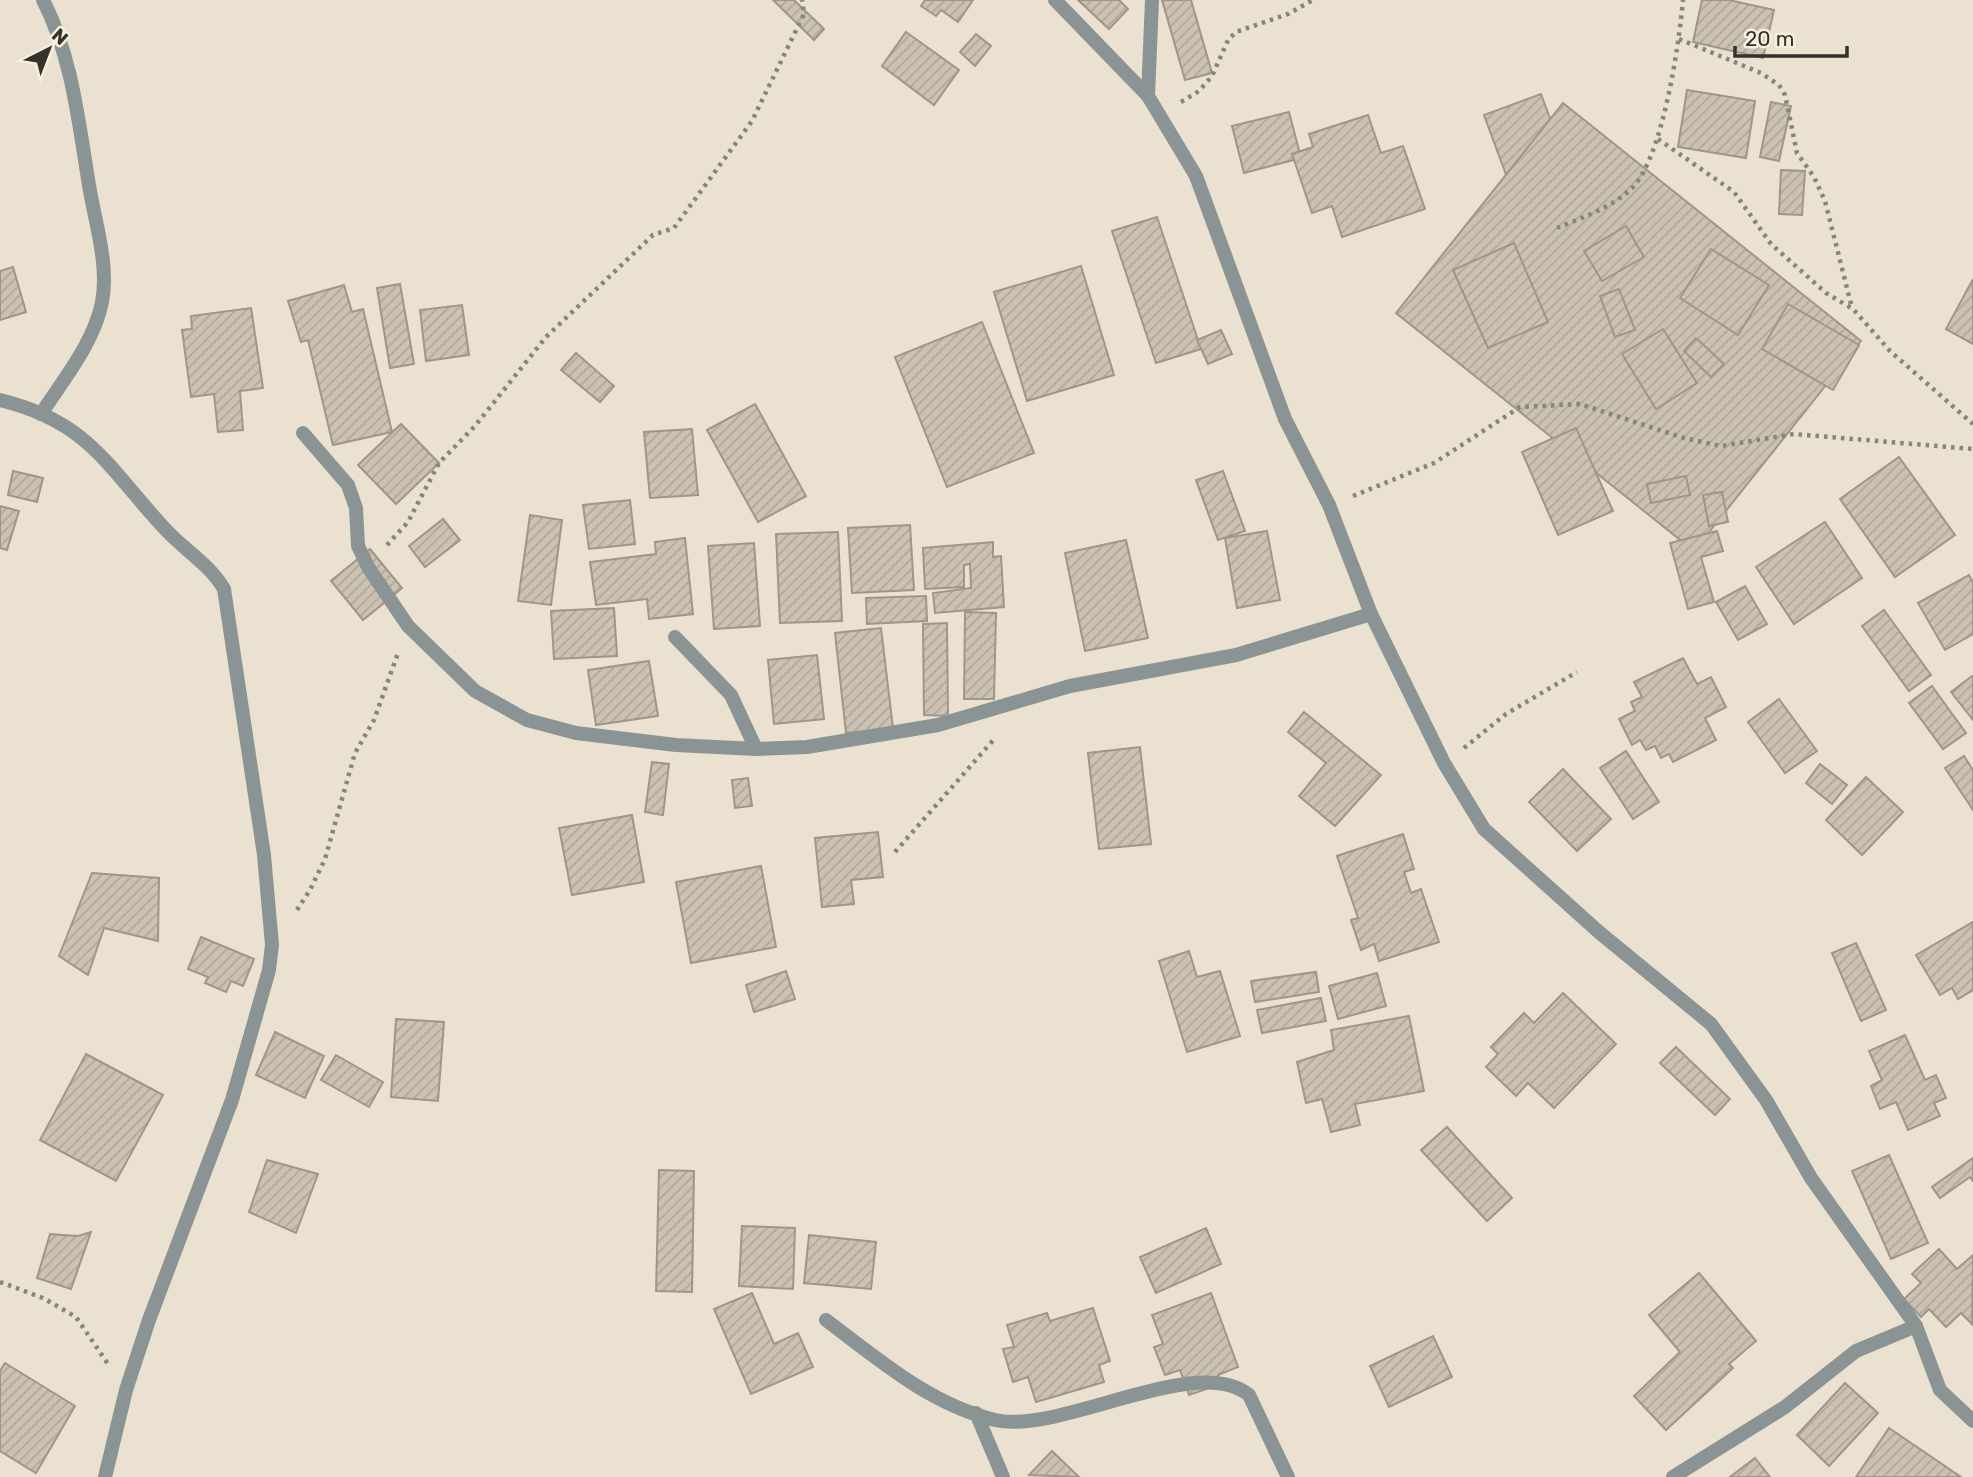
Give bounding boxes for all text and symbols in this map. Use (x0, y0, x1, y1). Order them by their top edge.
north arrow (14, 14, 84, 84)
scale bar (1735, 14, 1847, 58)
text: N (47, 24, 73, 50)
text: 20 m (1745, 26, 1794, 51)

